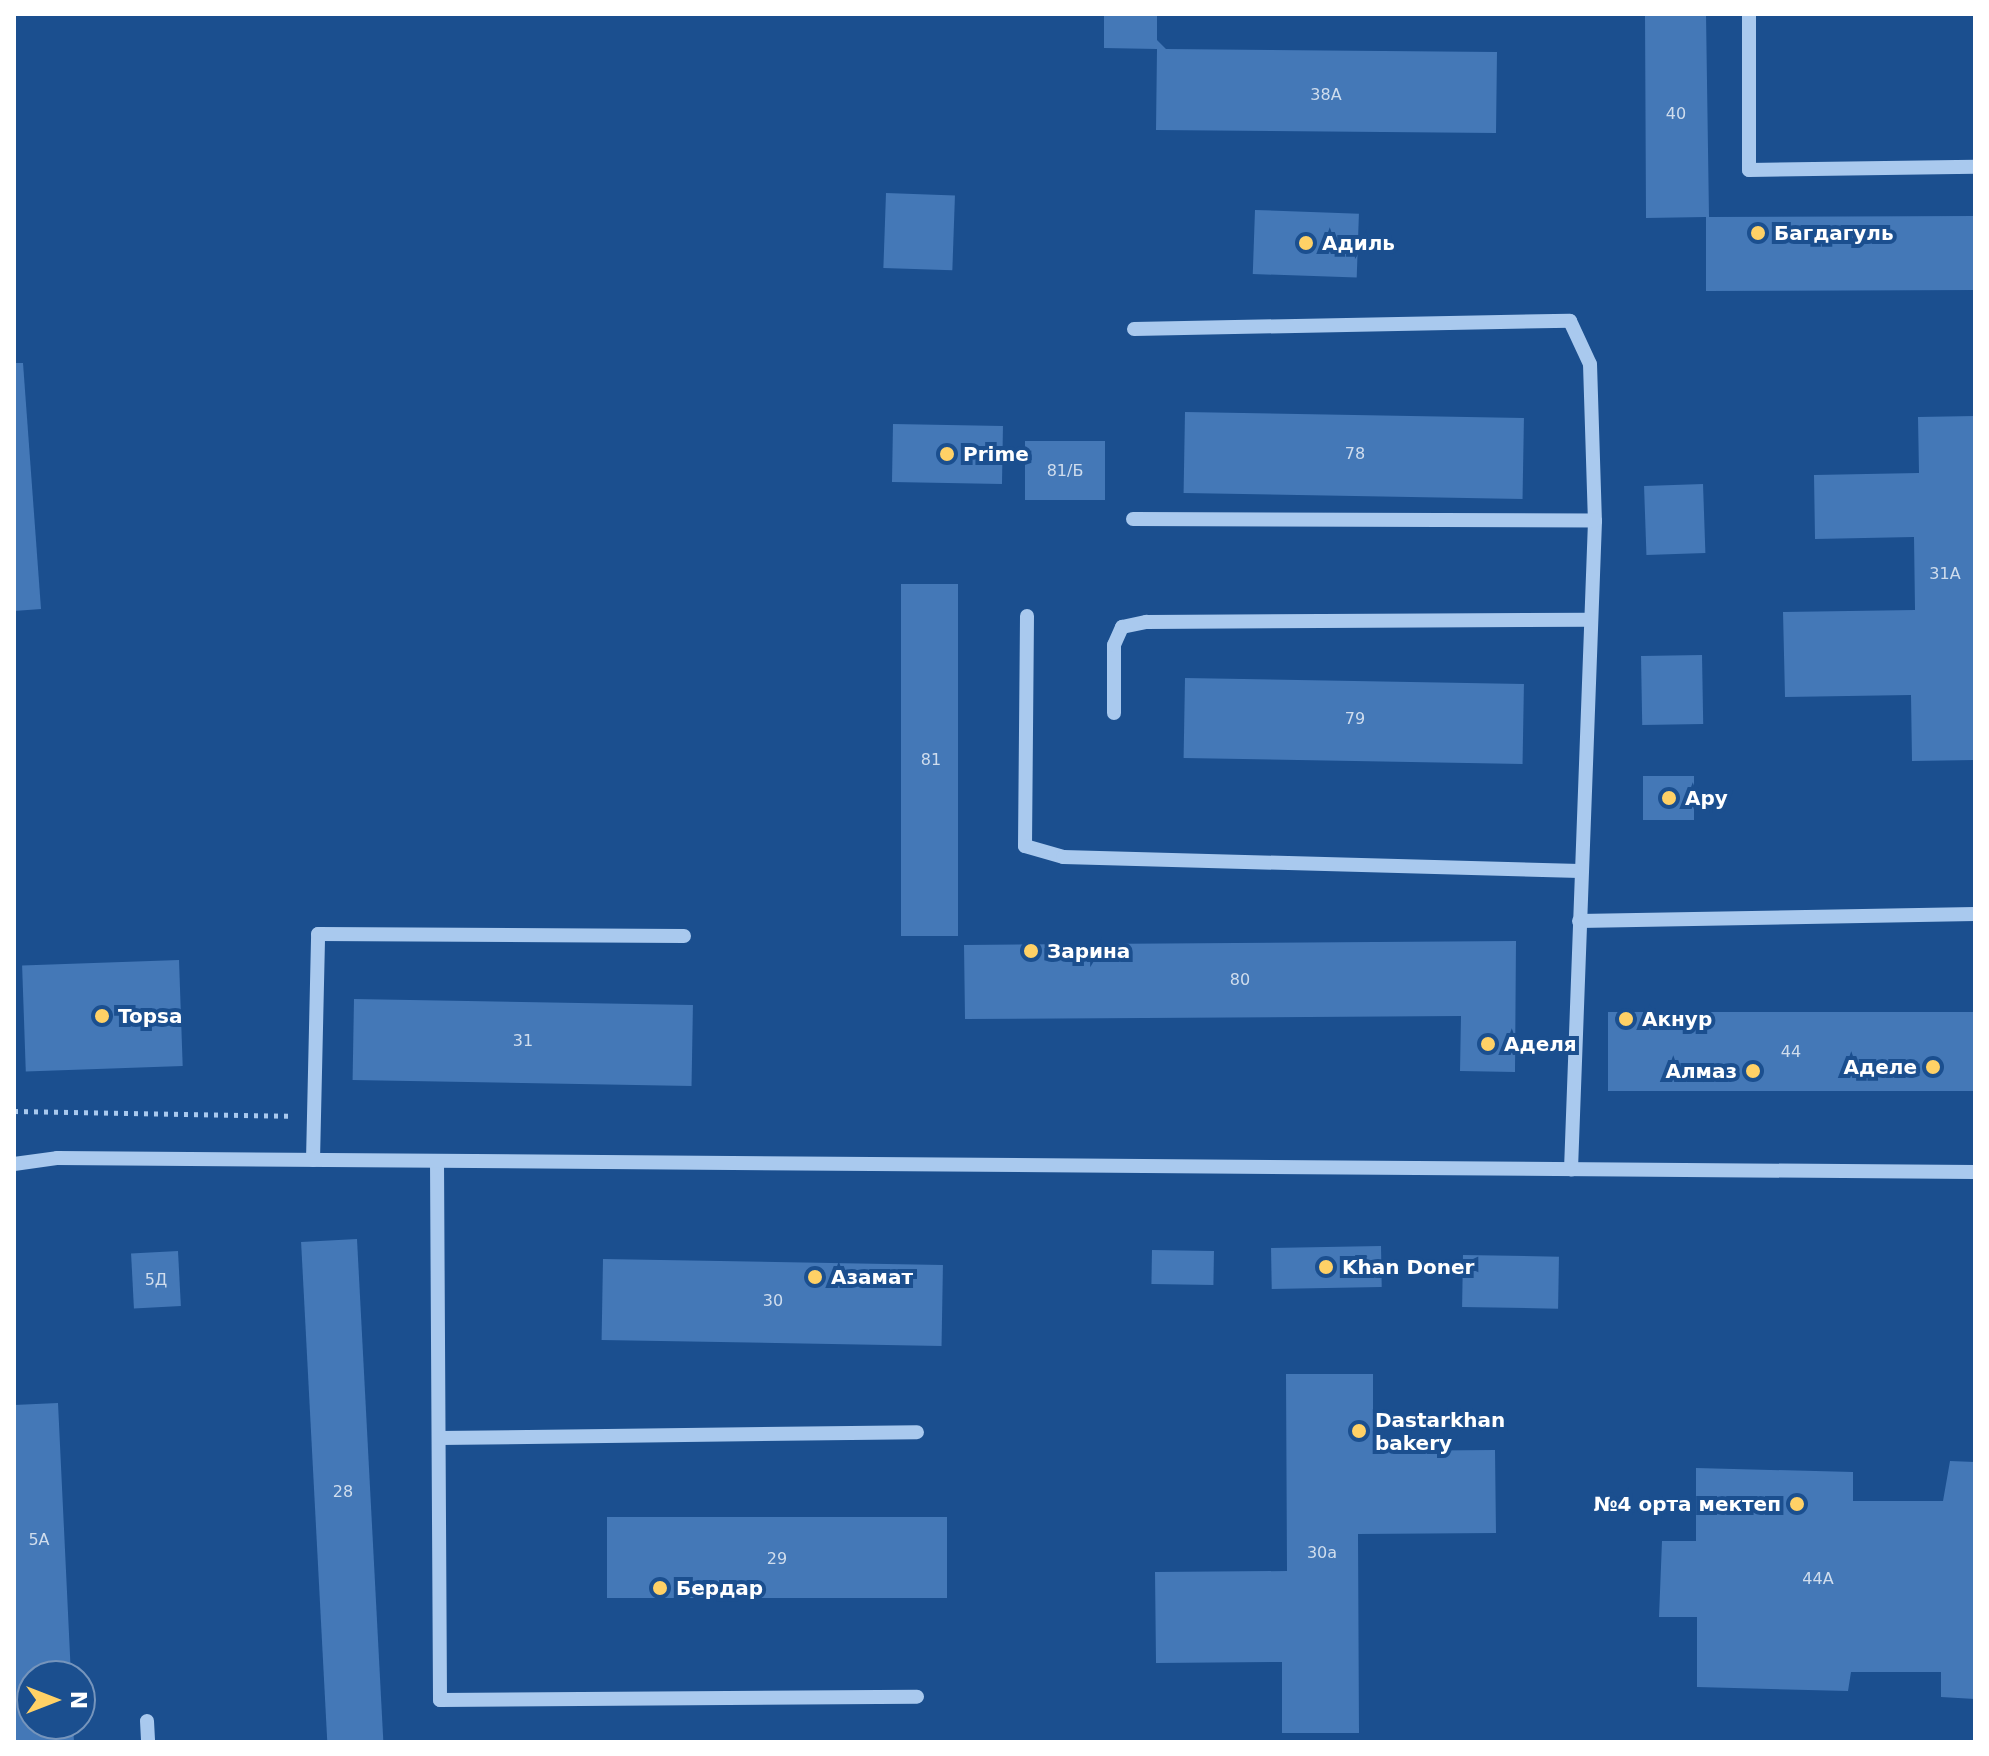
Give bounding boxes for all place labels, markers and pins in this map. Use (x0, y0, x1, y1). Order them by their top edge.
place label: Багдагуль (1774, 221, 1894, 245)
marker: Багдагуль (1749, 224, 1767, 242)
place label: Адиль (1322, 231, 1395, 255)
marker: Адиль (1297, 234, 1315, 252)
place label: Prime (963, 442, 1029, 466)
marker: Prime (938, 445, 956, 463)
place label: Ару (1685, 786, 1728, 810)
marker: Ару (1660, 789, 1678, 807)
place label: Зарина (1047, 939, 1130, 963)
marker: Зарина (1022, 942, 1040, 960)
place label: Topsa (118, 1004, 182, 1028)
marker: Topsa (93, 1007, 111, 1025)
place label: Акнур (1642, 1007, 1712, 1031)
marker: Акнур (1617, 1010, 1635, 1028)
place label: Аделя (1504, 1032, 1577, 1056)
marker: Аделя (1479, 1035, 1497, 1053)
place label: Аделе (1844, 1055, 1917, 1079)
marker: Аделе (1924, 1058, 1942, 1076)
place label: Алмаз (1665, 1059, 1737, 1083)
marker: Алмаз (1744, 1062, 1762, 1080)
place label: Khan Doner (1342, 1255, 1474, 1279)
marker: Khan Doner (1317, 1258, 1335, 1276)
place label: Азамат (831, 1265, 913, 1289)
marker: Азамат (806, 1268, 824, 1286)
place label: Dastarkhan bakery (1375, 1408, 1505, 1455)
marker: Dastarkhan bakery (1350, 1422, 1368, 1440)
place label: №4 орта мектеп (1593, 1492, 1781, 1516)
marker: №4 орта мектеп (1788, 1495, 1806, 1513)
place label: Бердар (676, 1576, 763, 1600)
marker: Бердар (651, 1579, 669, 1597)

